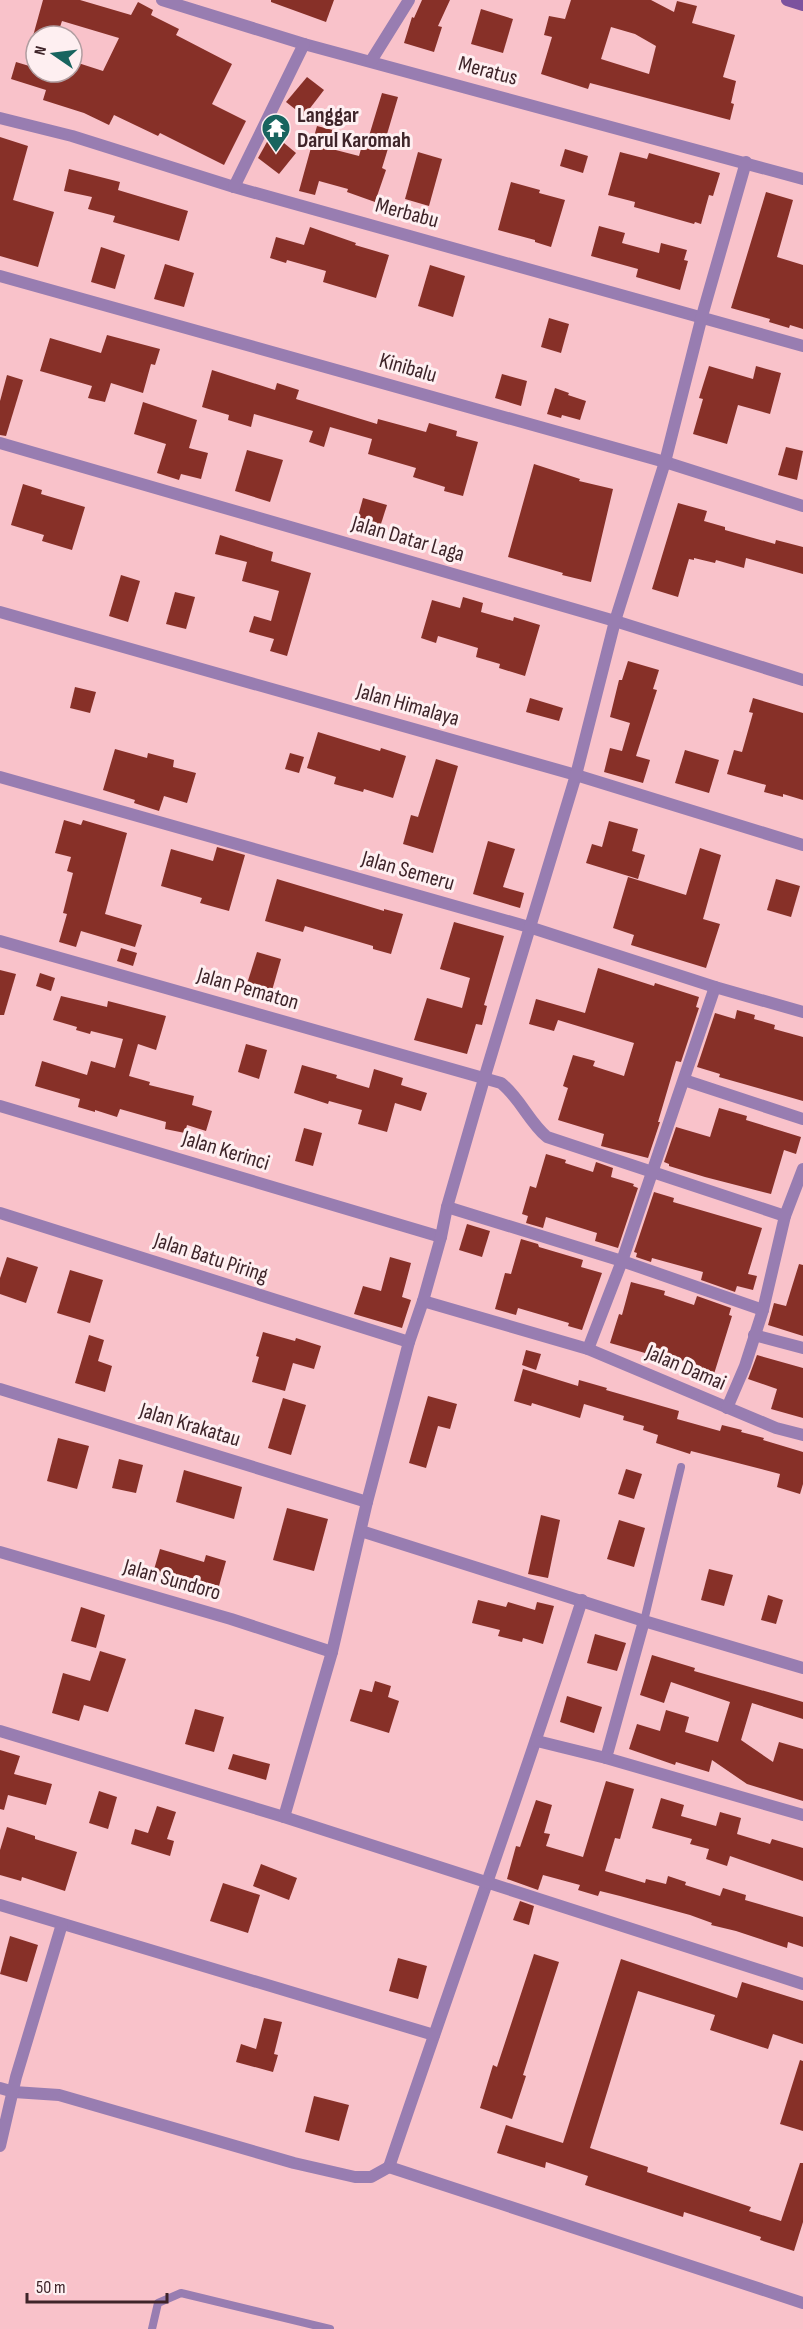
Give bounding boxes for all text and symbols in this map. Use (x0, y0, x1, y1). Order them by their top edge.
north arrow (24, 24, 84, 84)
text: N (31, 44, 51, 57)
street label: Meratus (455, 50, 521, 92)
place label: Langgar Darul Karomah (297, 102, 411, 154)
temple icon: Langgar Darul Karomah (260, 112, 292, 154)
street label: Merbabu (373, 192, 441, 234)
street label: Kinibalu (376, 347, 440, 389)
street label: Jalan Datar Laga (348, 510, 468, 568)
street label: Jalan Himalaya (353, 677, 462, 732)
street label: Jalan Semeru (358, 845, 457, 897)
street label: Jalan Pematon (193, 961, 302, 1016)
street label: Jalan Kerinci (178, 1125, 273, 1177)
street label: Jalan Batu Piring (150, 1227, 272, 1289)
street label: Jalan Damai (641, 1339, 730, 1397)
street label: Jalan Krakatau (135, 1397, 244, 1453)
street label: Jalan Sundoro (119, 1553, 224, 1607)
scale bar (27, 2266, 166, 2304)
text: 50 m (36, 2277, 66, 2298)

